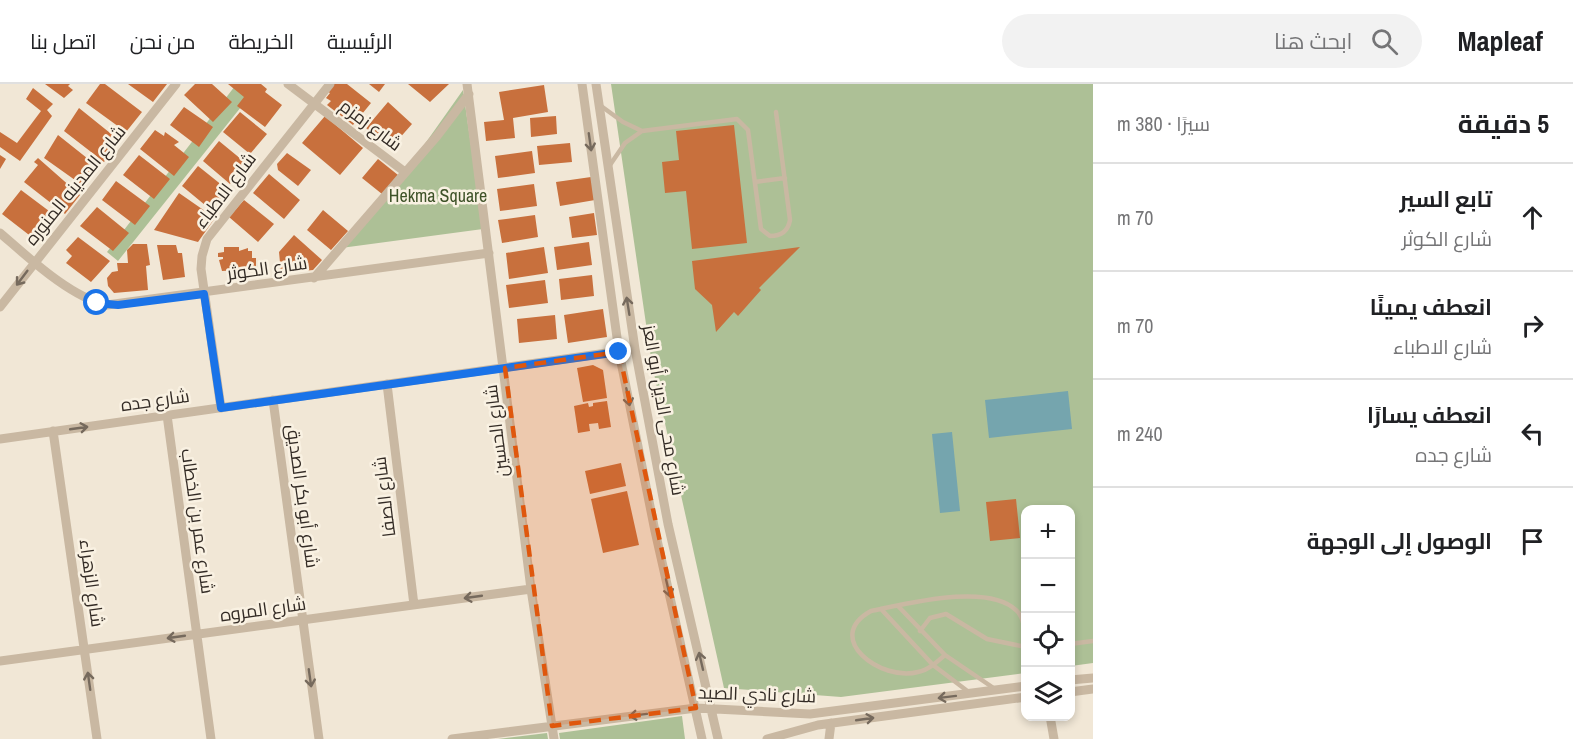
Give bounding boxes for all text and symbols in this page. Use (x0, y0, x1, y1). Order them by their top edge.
search box (1002, 14, 1422, 68)
text: Mapleaf (1458, 22, 1543, 60)
icon: search (1368, 25, 1401, 58)
text: ابحث هنا (1274, 26, 1353, 56)
text: اتصل بنا (30, 27, 97, 56)
text: من نحن (130, 27, 196, 56)
text: الخريطة (229, 27, 294, 56)
text: الرئيسية (327, 27, 393, 56)
street label: شارع زمزم (335, 93, 407, 157)
text: 5 دقيقة (1458, 106, 1549, 141)
text: سيرًا · 380 m (1117, 110, 1210, 137)
street label: شارع المدينه المنوره (19, 120, 131, 250)
one-way arrow (585, 132, 596, 151)
street label: شارع الاطباء (188, 147, 262, 233)
park label: Hekma Square (389, 183, 487, 208)
text: تابع السير (1400, 184, 1492, 214)
icon: ahead (1516, 201, 1549, 234)
text: 70 m (1117, 204, 1153, 231)
text: شارع الكوثر (1402, 225, 1492, 252)
street label: شارع الكوثر (224, 250, 309, 286)
one-way arrow (16, 269, 29, 285)
route start (83, 289, 109, 315)
text: انعطف يمينًا (1370, 292, 1492, 322)
one-way arrow (623, 297, 634, 317)
icon: right (1516, 309, 1549, 342)
text: 70 m (1117, 312, 1153, 339)
street label: شارع محى الدين أبو العز (636, 322, 691, 497)
text: شارع الاطباء (1393, 333, 1492, 360)
route end (605, 338, 631, 364)
street label: شارع جده (119, 383, 191, 417)
street label: شارع الحسين (478, 383, 514, 479)
one-way arrow (623, 387, 634, 406)
text: انعطف يسارًا (1367, 400, 1492, 430)
icon: left (1516, 417, 1549, 450)
text: 240 m (1117, 420, 1163, 447)
one-way arrow (68, 422, 88, 433)
street label: شارع أبو بكر الصديق (281, 422, 325, 570)
text: شارع جده (1415, 441, 1492, 468)
street label: شارع عمر بن الخطاب (175, 447, 221, 595)
street label: شارع الصفا (367, 455, 401, 539)
map controls (1021, 505, 1075, 721)
button: + (1021, 505, 1075, 559)
icon: arrive (1516, 525, 1549, 558)
text: الوصول إلى الوجهة (1307, 526, 1492, 556)
street label: شارع الزهراء (73, 537, 111, 629)
button: − (1021, 559, 1075, 613)
one-way arrow (663, 578, 675, 597)
street label: شارع المروه (218, 591, 308, 627)
one-way arrow (464, 591, 483, 602)
button: locate (1021, 613, 1075, 667)
one-way arrow (166, 632, 186, 643)
one-way arrow (694, 652, 706, 671)
button: layers (1021, 667, 1075, 721)
one-way arrow (305, 668, 316, 687)
one-way arrow (84, 672, 95, 691)
street label: شارع نادي الصيد (697, 679, 816, 711)
one-way arrow (937, 691, 957, 702)
one-way arrow (628, 710, 648, 721)
one-way arrow (854, 713, 874, 724)

